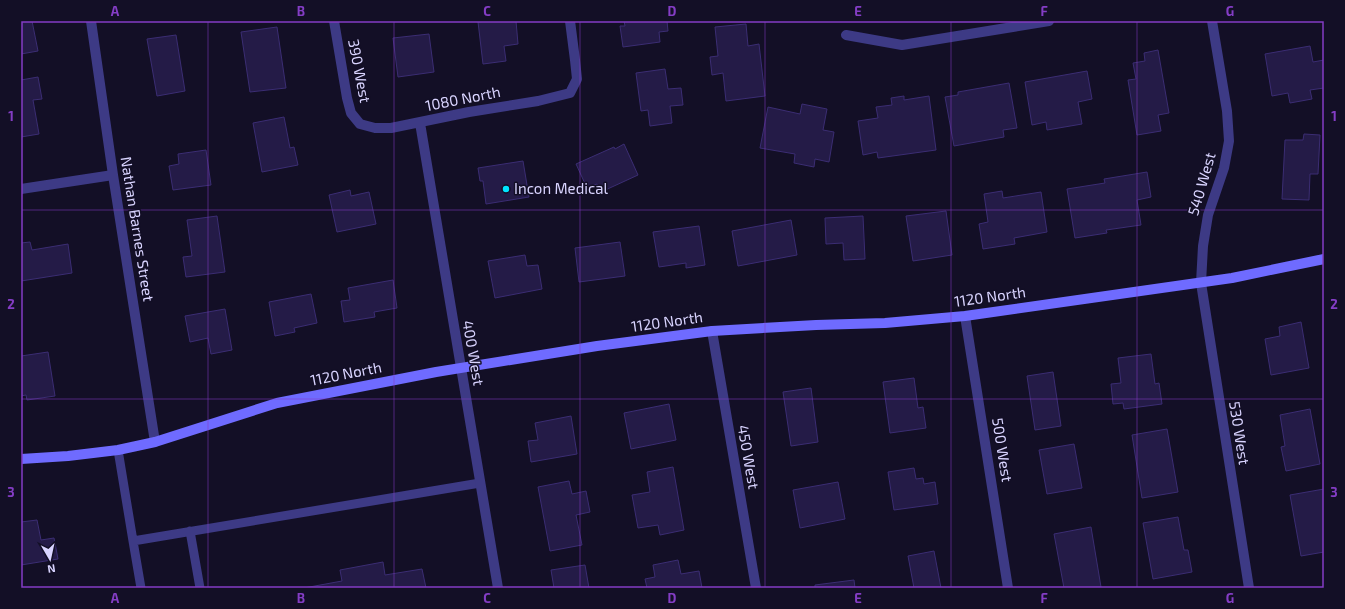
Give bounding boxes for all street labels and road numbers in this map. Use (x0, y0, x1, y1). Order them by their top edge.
street label: 390 West (345, 37, 375, 104)
street label: 1080 North (424, 82, 502, 114)
street label: 540 West (1183, 150, 1219, 217)
street label: Nathan Barnes Street (118, 155, 158, 303)
street label: 1120 North (953, 282, 1027, 310)
street label: 1120 North (630, 307, 704, 335)
street label: 400 West (459, 319, 489, 387)
street label: 1120 North (309, 357, 383, 389)
street label: 530 West (1226, 400, 1254, 466)
street label: 500 West (989, 417, 1017, 483)
street label: 450 West (734, 423, 764, 491)

